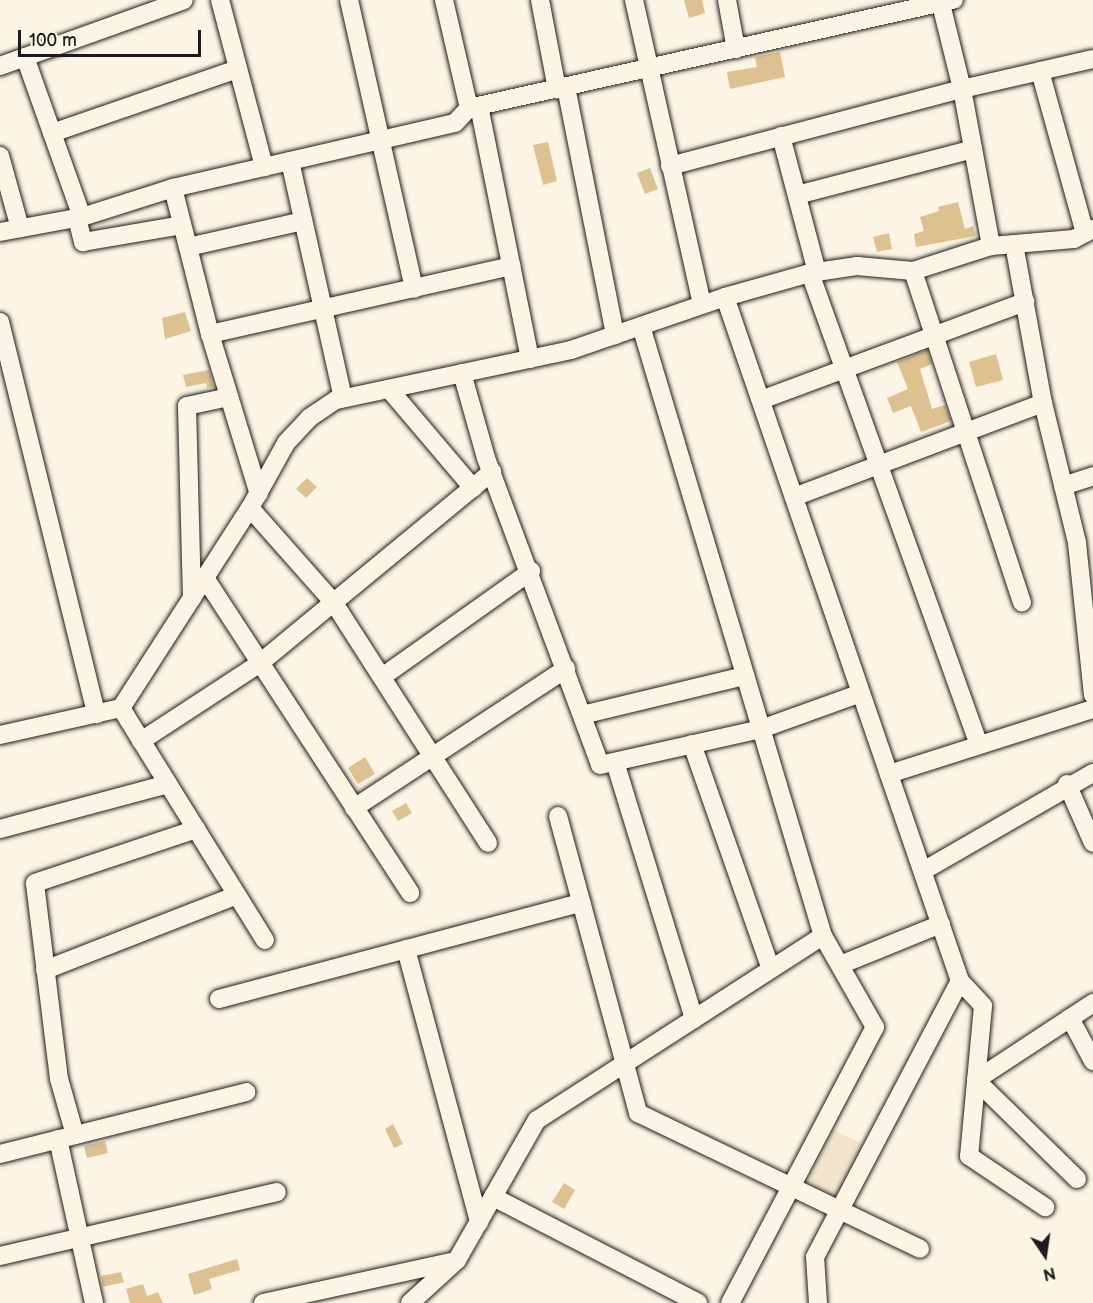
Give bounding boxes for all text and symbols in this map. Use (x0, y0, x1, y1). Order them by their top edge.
scale bar (21, 18, 204, 56)
text: 100 m (29, 30, 77, 51)
north arrow (1015, 1225, 1075, 1285)
text: N (1041, 1262, 1057, 1284)

